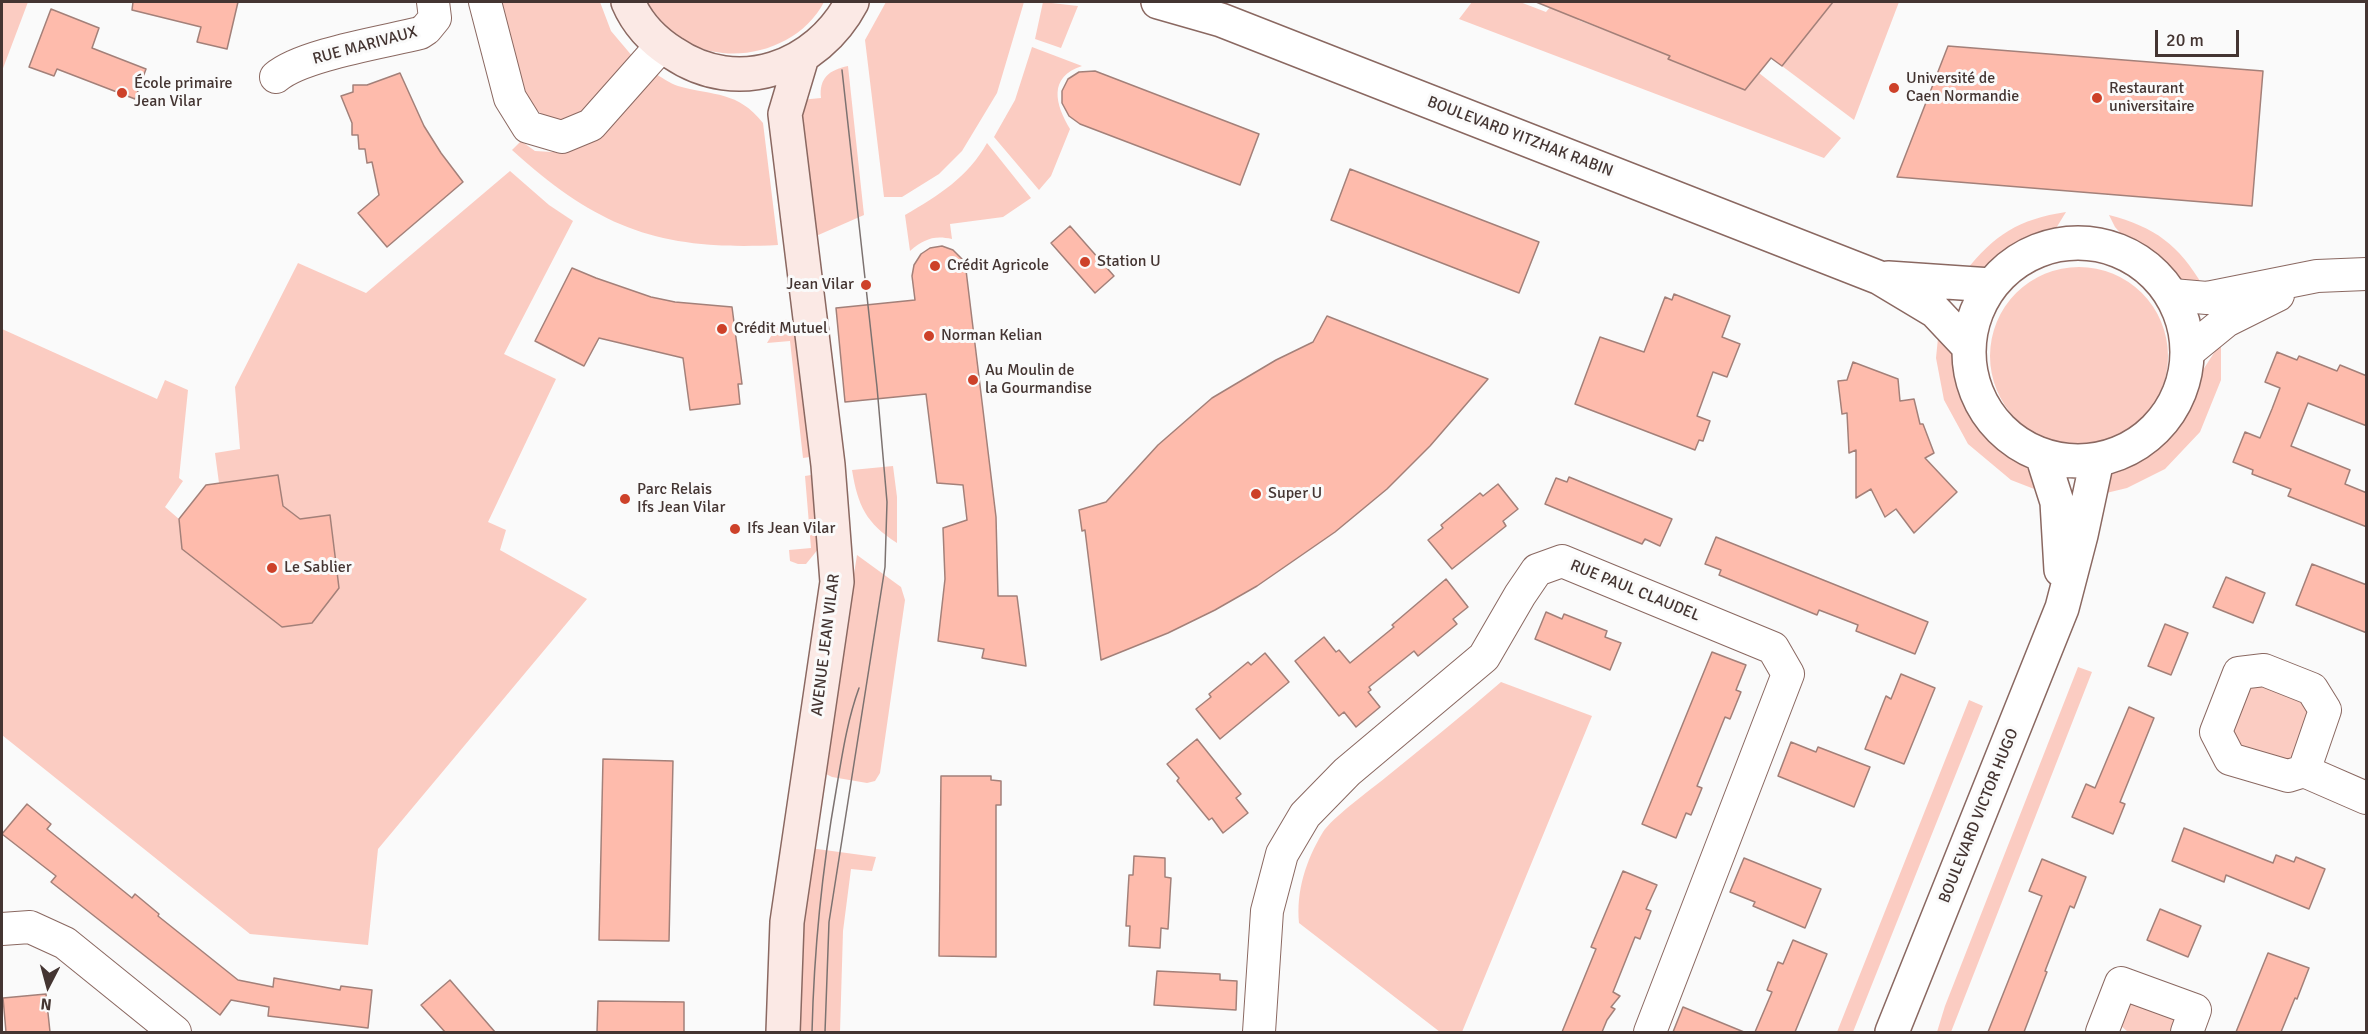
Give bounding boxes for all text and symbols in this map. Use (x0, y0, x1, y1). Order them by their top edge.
scale bar (2158, 18, 2242, 56)
street label: RUE MARIVAUX (311, 23, 419, 69)
text: 20 m (2166, 29, 2204, 51)
place label: Université de Caen Normandie (1906, 69, 2019, 107)
place label: École primaire Jean Vilar (134, 74, 233, 112)
place label: Restaurant universitaire (2109, 79, 2195, 117)
marker: Université de Caen Normandie (1887, 81, 1901, 95)
marker: École primaire Jean Vilar (115, 86, 129, 100)
marker: Restaurant universitaire (2090, 91, 2104, 105)
street label: BOULEVARD YITZHAK RABIN (1424, 93, 1616, 181)
place label: Station U (1097, 252, 1161, 272)
marker: Station U (1078, 255, 1092, 269)
place label: Crédit Agricole (947, 256, 1049, 276)
marker: Crédit Agricole (928, 259, 942, 273)
place label: Jean Vilar (786, 275, 854, 295)
marker: Jean Vilar (859, 278, 873, 292)
place label: Crédit Mutuel (734, 319, 828, 339)
marker: Crédit Mutuel (715, 322, 729, 336)
place label: Norman Kelian (941, 326, 1042, 346)
marker: Norman Kelian (922, 329, 936, 343)
place label: Au Moulin de la Gourmandise (985, 361, 1092, 399)
marker: Au Moulin de la Gourmandise (966, 373, 980, 387)
place label: Parc Relais Ifs Jean Vilar (637, 480, 725, 518)
place label: Super U (1268, 484, 1322, 504)
marker: Super U (1249, 487, 1263, 501)
marker: Parc Relais Ifs Jean Vilar (618, 492, 632, 506)
place label: Ifs Jean Vilar (747, 519, 835, 539)
marker: Ifs Jean Vilar (728, 522, 742, 536)
street label: RUE PAUL CLAUDEL (1567, 556, 1703, 626)
place label: Le Sablier (284, 558, 352, 578)
marker: Le Sablier (265, 561, 279, 575)
street label: AVENUE JEAN VILAR (808, 573, 844, 717)
street label: BOULEVARD VICTOR HUGO (1935, 726, 2023, 906)
north arrow (18, 956, 78, 1016)
text: N (40, 993, 53, 1014)

